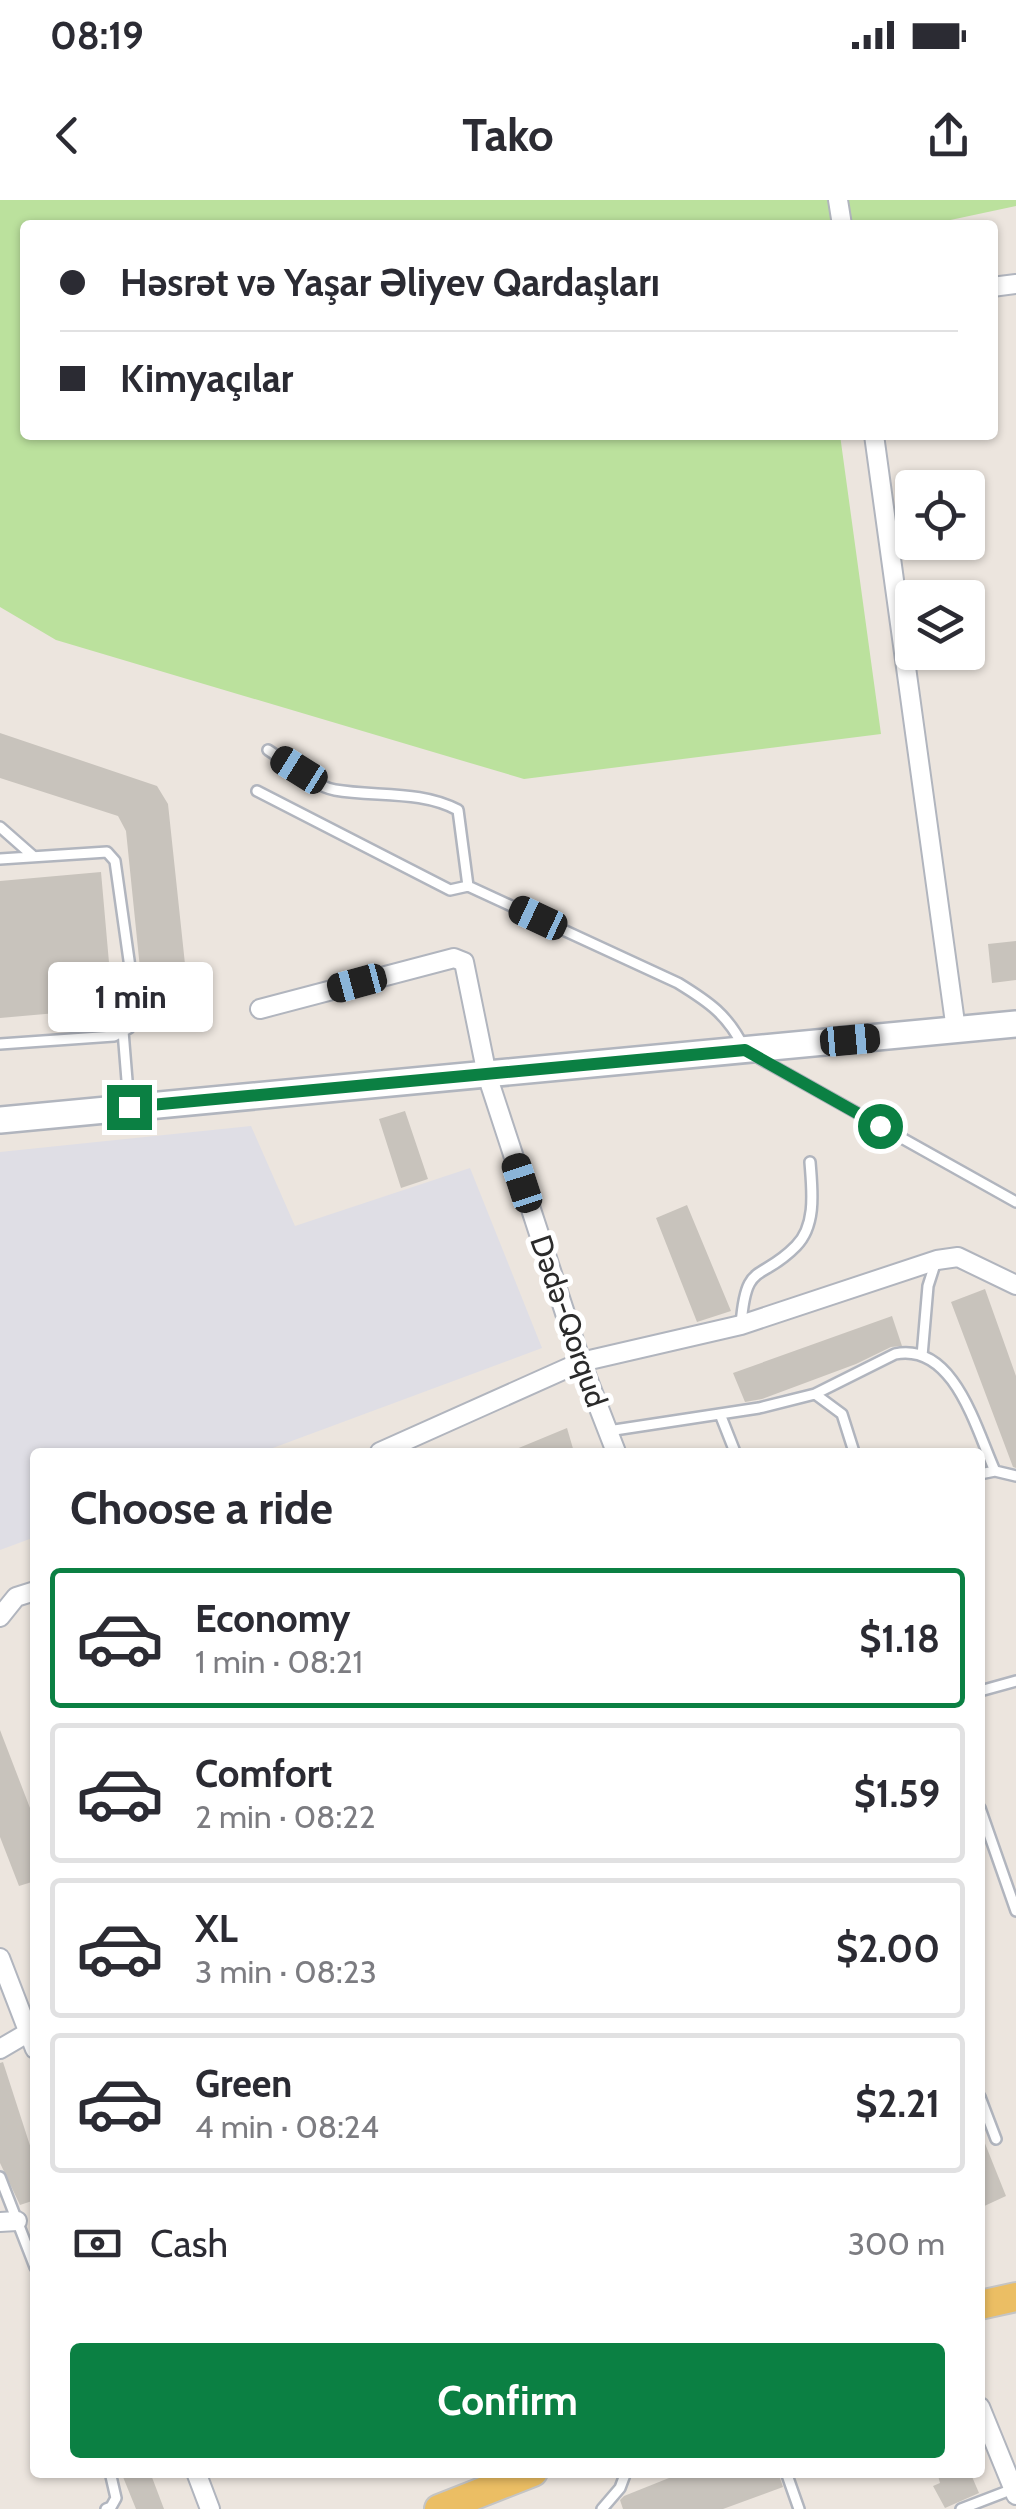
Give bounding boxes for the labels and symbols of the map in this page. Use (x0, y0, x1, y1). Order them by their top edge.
car (266, 741, 332, 799)
car (504, 892, 572, 944)
car (324, 961, 390, 1005)
callout: 1 min (46, 962, 212, 1032)
car (819, 1022, 881, 1058)
route end (107, 1085, 152, 1130)
route start (858, 1104, 903, 1149)
car (498, 1150, 546, 1216)
street label: Dədə-Qorqud (522, 1230, 616, 1412)

